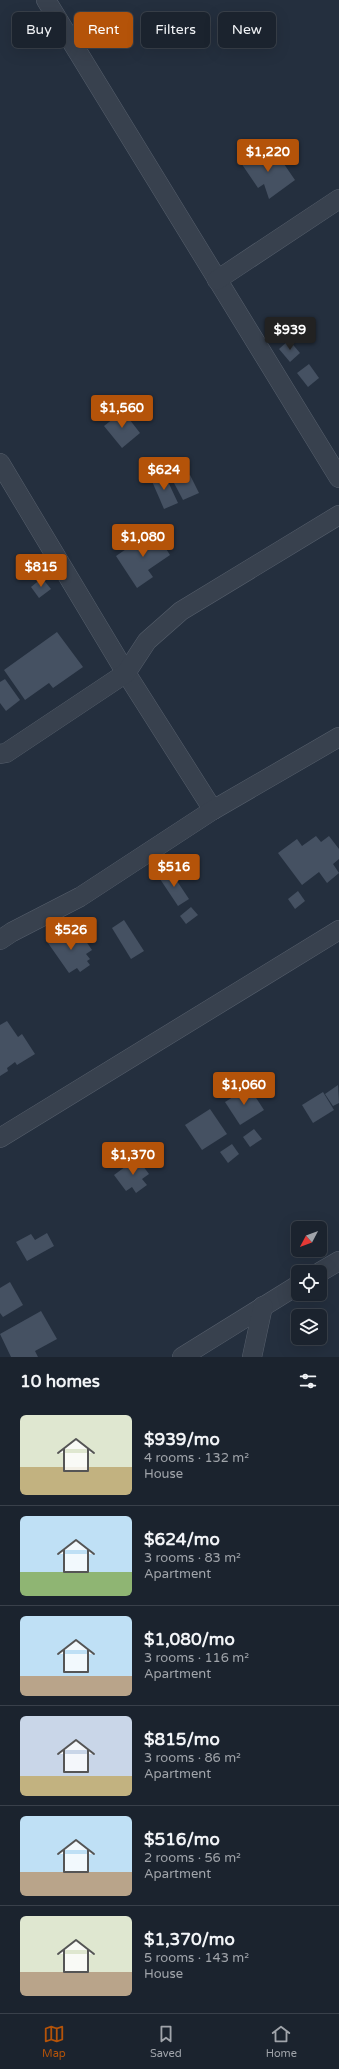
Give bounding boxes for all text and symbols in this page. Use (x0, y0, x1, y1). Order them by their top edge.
chip: Buy (12, 12, 66, 48)
chip: Rent (74, 12, 133, 48)
chip: Filters (141, 12, 210, 48)
chip: New (218, 12, 276, 48)
pin: $1,220 (235, 139, 301, 173)
text: $1,220 (246, 144, 290, 160)
pin: $939 (266, 317, 314, 351)
text: $939 (274, 322, 306, 338)
pin: $1,560 (89, 395, 155, 429)
text: $1,560 (100, 400, 144, 416)
pin: $624 (140, 457, 188, 491)
text: $624 (148, 462, 180, 478)
pin: $1,080 (110, 524, 176, 558)
text: $1,080 (121, 529, 165, 545)
pin: $815 (17, 554, 65, 588)
text: $815 (25, 559, 57, 575)
pin: $516 (150, 854, 198, 888)
text: $516 (158, 859, 190, 875)
pin: $526 (47, 917, 95, 951)
text: $526 (55, 922, 87, 938)
pin: $1,060 (211, 1072, 277, 1106)
text: $1,060 (222, 1077, 266, 1093)
pin: $1,370 (100, 1142, 166, 1176)
text: $1,370 (111, 1147, 155, 1163)
north arrow (291, 1221, 327, 1257)
map controls (291, 1221, 327, 1345)
button: locate (291, 1265, 327, 1301)
button: layers (291, 1309, 327, 1345)
icon: filters (297, 1370, 319, 1392)
text: 10 homes (20, 1371, 100, 1392)
text: $939/mo (144, 1429, 220, 1450)
icon: home (52, 1431, 100, 1479)
text: 4 rooms · 132 m² (144, 1450, 249, 1466)
text: House (144, 1466, 183, 1482)
text: $624/mo (144, 1529, 220, 1550)
icon: home (52, 1532, 100, 1580)
text: 3 rooms · 83 m² (144, 1550, 241, 1566)
text: Apartment (144, 1566, 211, 1582)
text: $1,080/mo (144, 1629, 235, 1650)
icon: home (52, 1632, 100, 1680)
text: 3 rooms · 116 m² (144, 1650, 249, 1666)
text: Apartment (144, 1666, 211, 1682)
text: $815/mo (144, 1729, 220, 1750)
icon: home (52, 1732, 100, 1780)
text: 3 rooms · 86 m² (144, 1750, 241, 1766)
text: Apartment (144, 1766, 211, 1782)
text: $516/mo (144, 1829, 220, 1850)
icon: home (52, 1832, 100, 1880)
text: 2 rooms · 56 m² (144, 1850, 241, 1866)
text: Apartment (144, 1866, 211, 1882)
text: $1,370/mo (144, 1929, 235, 1950)
icon: home (52, 1932, 100, 1980)
text: 5 rooms · 143 m² (144, 1950, 249, 1966)
text: House (144, 1966, 183, 1982)
tab: Map (42, 2023, 66, 2060)
tab: Saved (150, 2023, 182, 2060)
tab: Home (266, 2023, 297, 2060)

